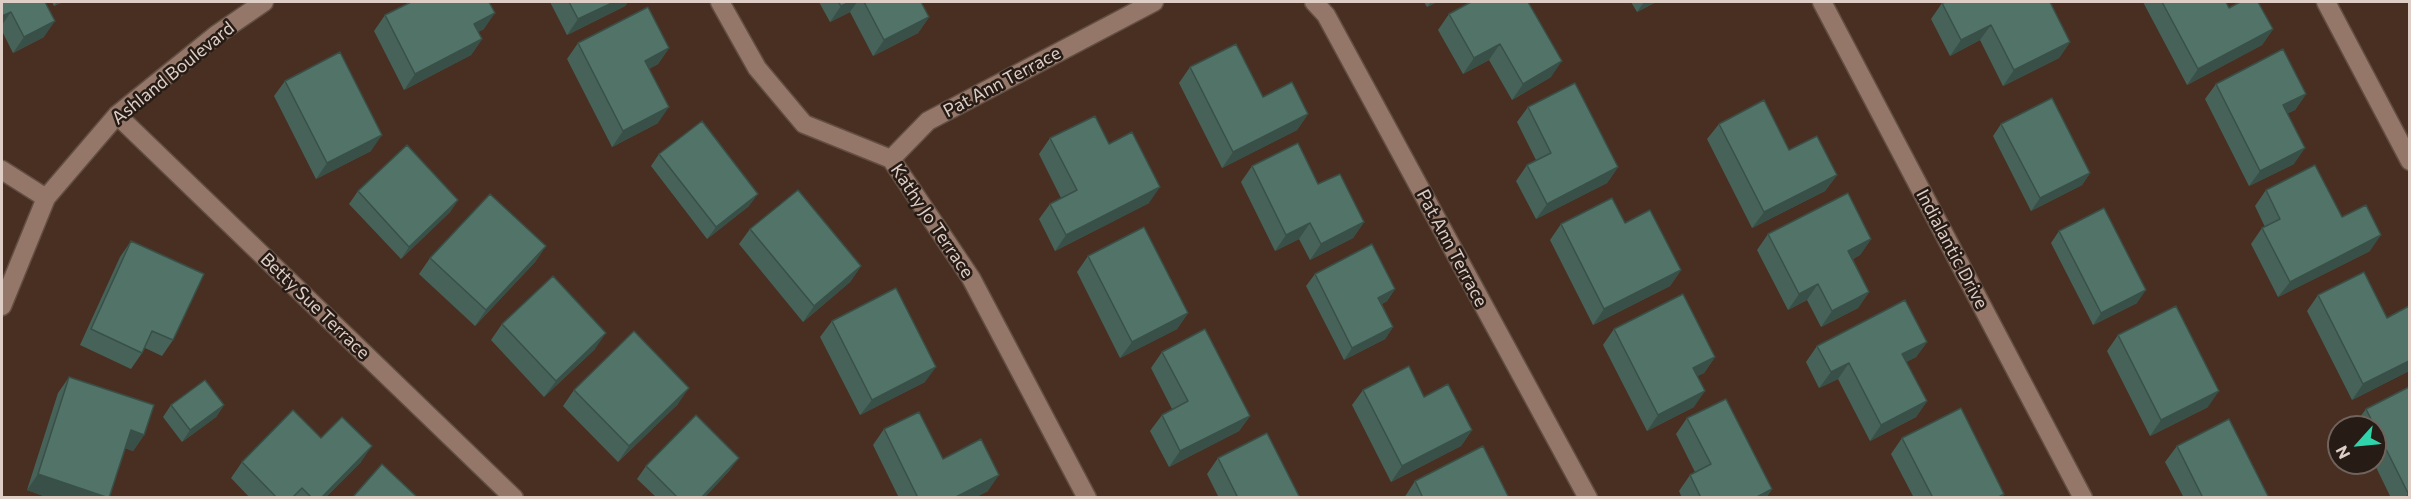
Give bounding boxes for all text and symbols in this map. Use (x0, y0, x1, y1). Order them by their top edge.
street label: Ashland Boulevard (108, 17, 238, 129)
street label: Pat Ann Terrace (940, 42, 1064, 122)
street label: Kathy Jo Terrace (886, 160, 978, 282)
street label: Pat Ann Terrace (1412, 186, 1492, 310)
street label: Indialantic Drive (1911, 186, 1993, 312)
street label: Betty Sue Terrace (256, 248, 374, 364)
north arrow (2327, 415, 2387, 475)
text: N (2331, 443, 2353, 462)

